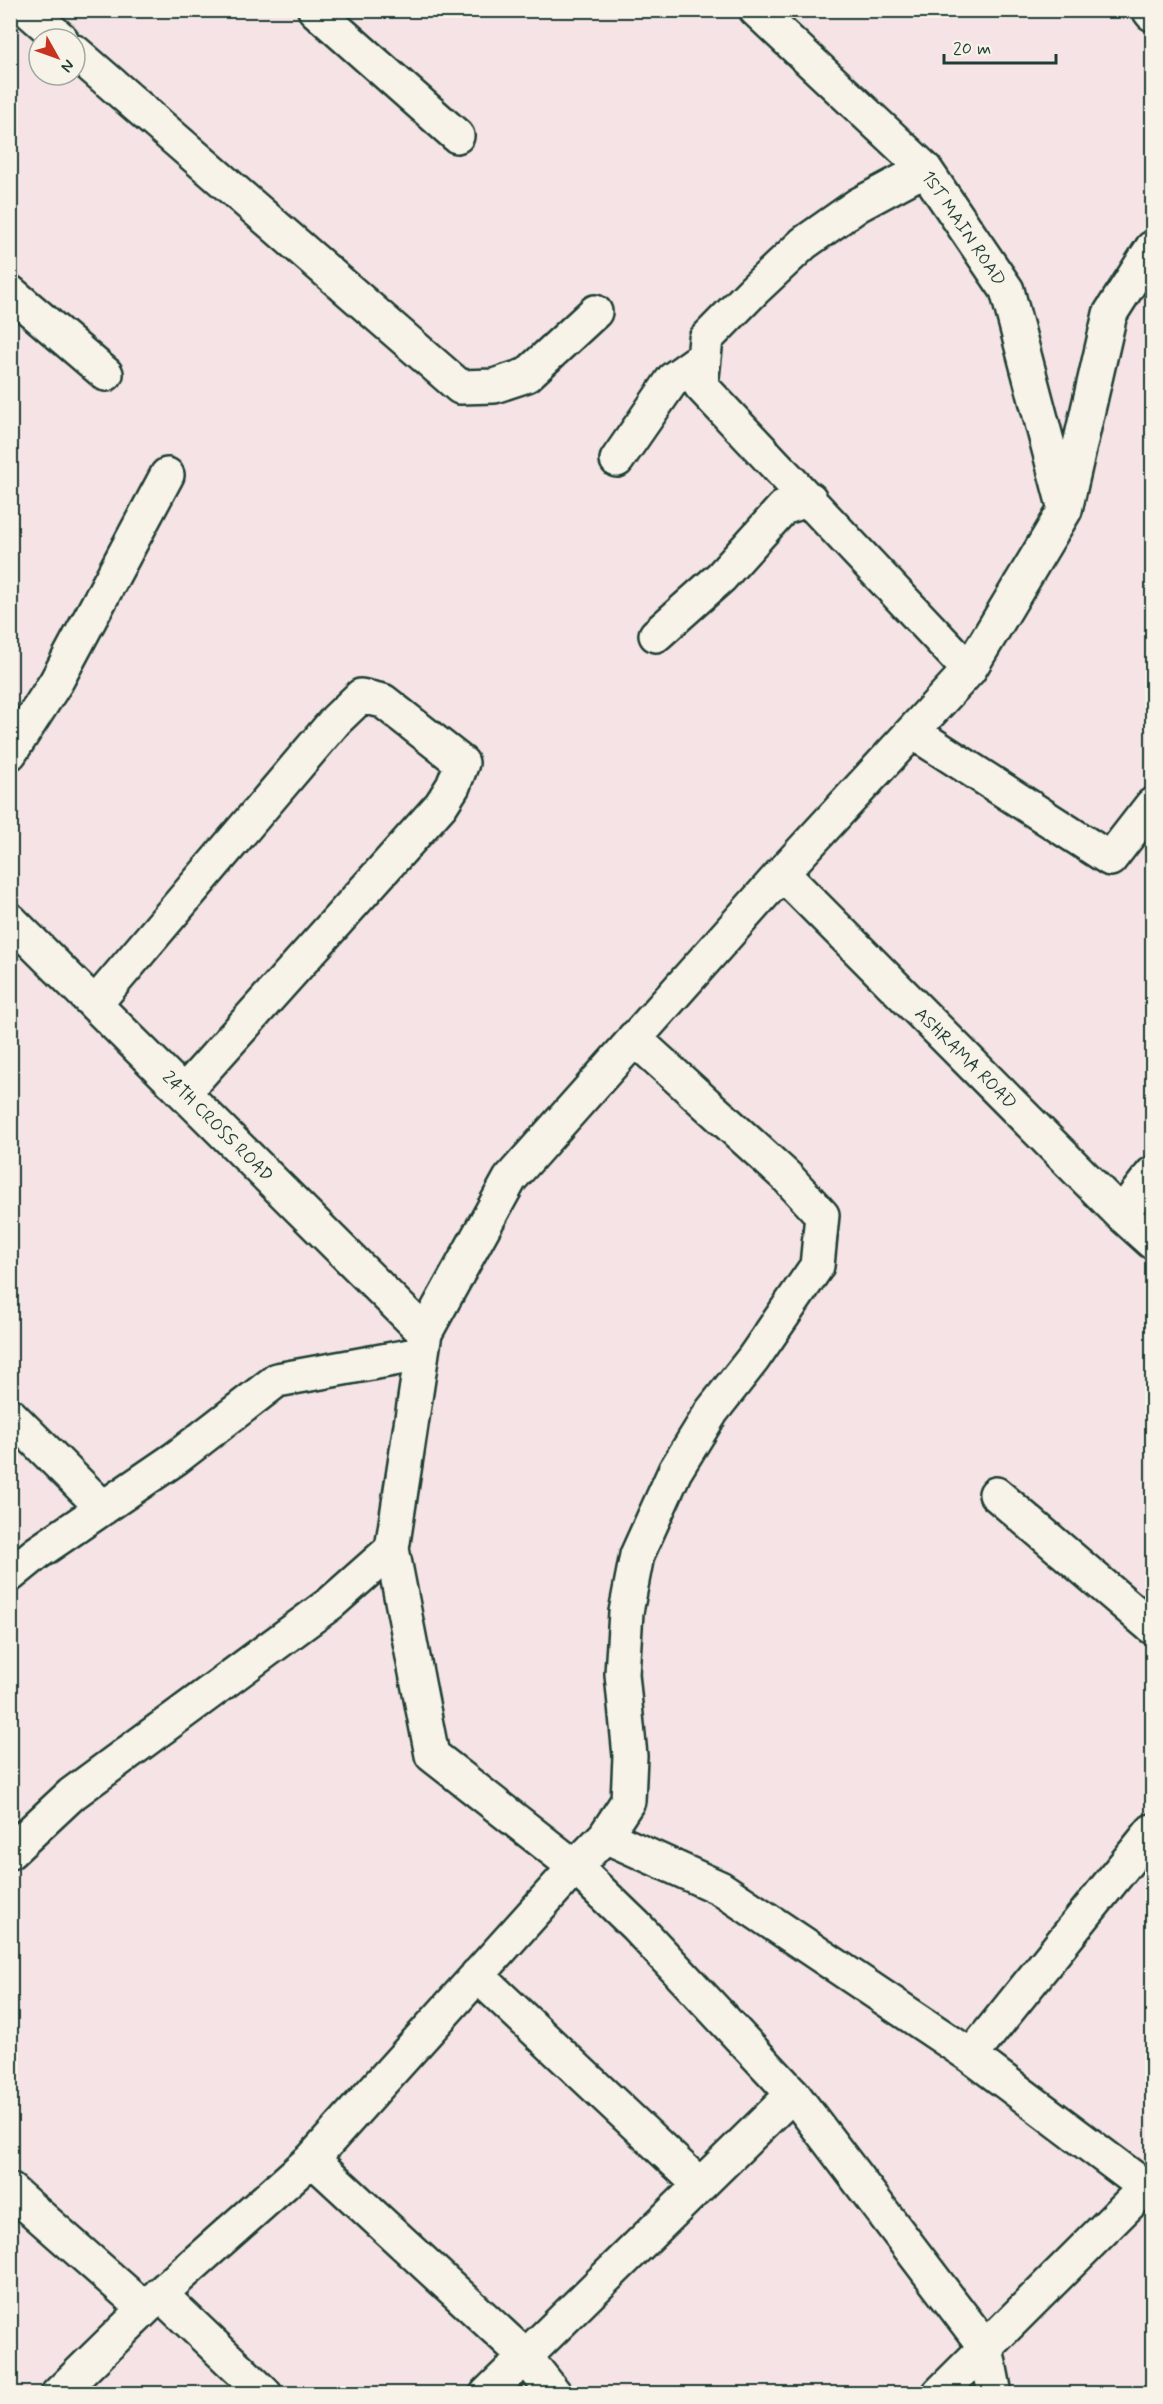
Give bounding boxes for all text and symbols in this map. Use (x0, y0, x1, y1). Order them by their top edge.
north arrow (27, 27, 87, 87)
scale bar (944, 27, 1056, 65)
text: 20 m (953, 37, 991, 61)
text: N (56, 55, 79, 77)
street label: 1ST MAIN ROAD (916, 166, 1011, 291)
street label: ASHRAMA ROAD (909, 1002, 1022, 1115)
street label: 24TH CROSS ROAD (156, 1066, 278, 1188)

